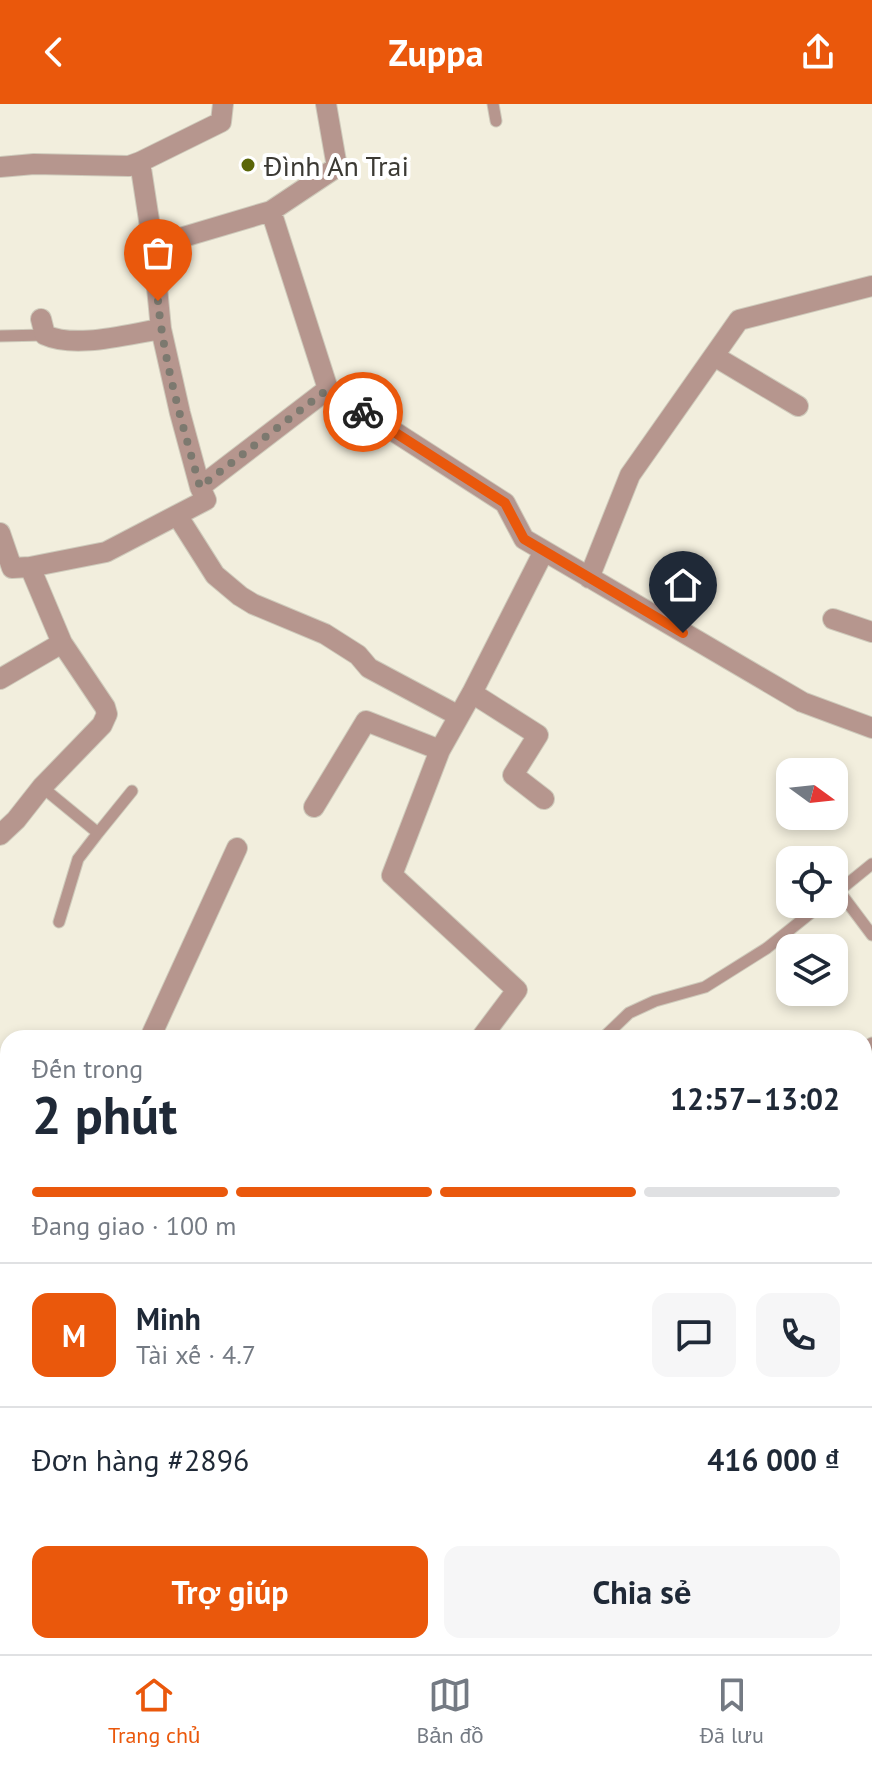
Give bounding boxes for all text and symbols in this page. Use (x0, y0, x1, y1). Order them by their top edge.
text: Zuppa (388, 29, 484, 76)
icon: back (32, 30, 76, 74)
icon: share (796, 30, 840, 74)
place label: Đình An Trai (263, 147, 409, 184)
marker: Đình An Trai (239, 156, 257, 174)
pin (124, 219, 192, 301)
icon: bag (136, 231, 180, 275)
courier (323, 372, 403, 452)
icon: bike (341, 390, 385, 434)
pin (649, 551, 717, 633)
icon: home (661, 563, 705, 607)
north arrow (776, 758, 848, 830)
map controls (776, 758, 848, 1006)
button: locate (776, 846, 848, 918)
button: layers (776, 934, 848, 1006)
text: Đến trong (32, 1052, 143, 1085)
text: 12:57–13:02 (670, 1079, 840, 1118)
text: 2 phút (32, 1081, 177, 1148)
text: Đang giao · 100 m (32, 1209, 236, 1242)
button: chat (652, 1293, 736, 1377)
button: phone (756, 1293, 840, 1377)
text: Minh (136, 1299, 201, 1338)
text: M (62, 1316, 86, 1355)
text: Tài xế · 4.7 (136, 1338, 256, 1371)
text: Đơn hàng #2896 (32, 1440, 249, 1479)
text: 416 000 ₫ (707, 1440, 840, 1479)
button: Trợ giúp (32, 1546, 428, 1638)
button: Chia sẻ (444, 1546, 840, 1638)
tab: Trang chủ (108, 1673, 200, 1749)
tab: Bản đồ (416, 1673, 484, 1749)
tab: Đã lưu (700, 1673, 764, 1749)

